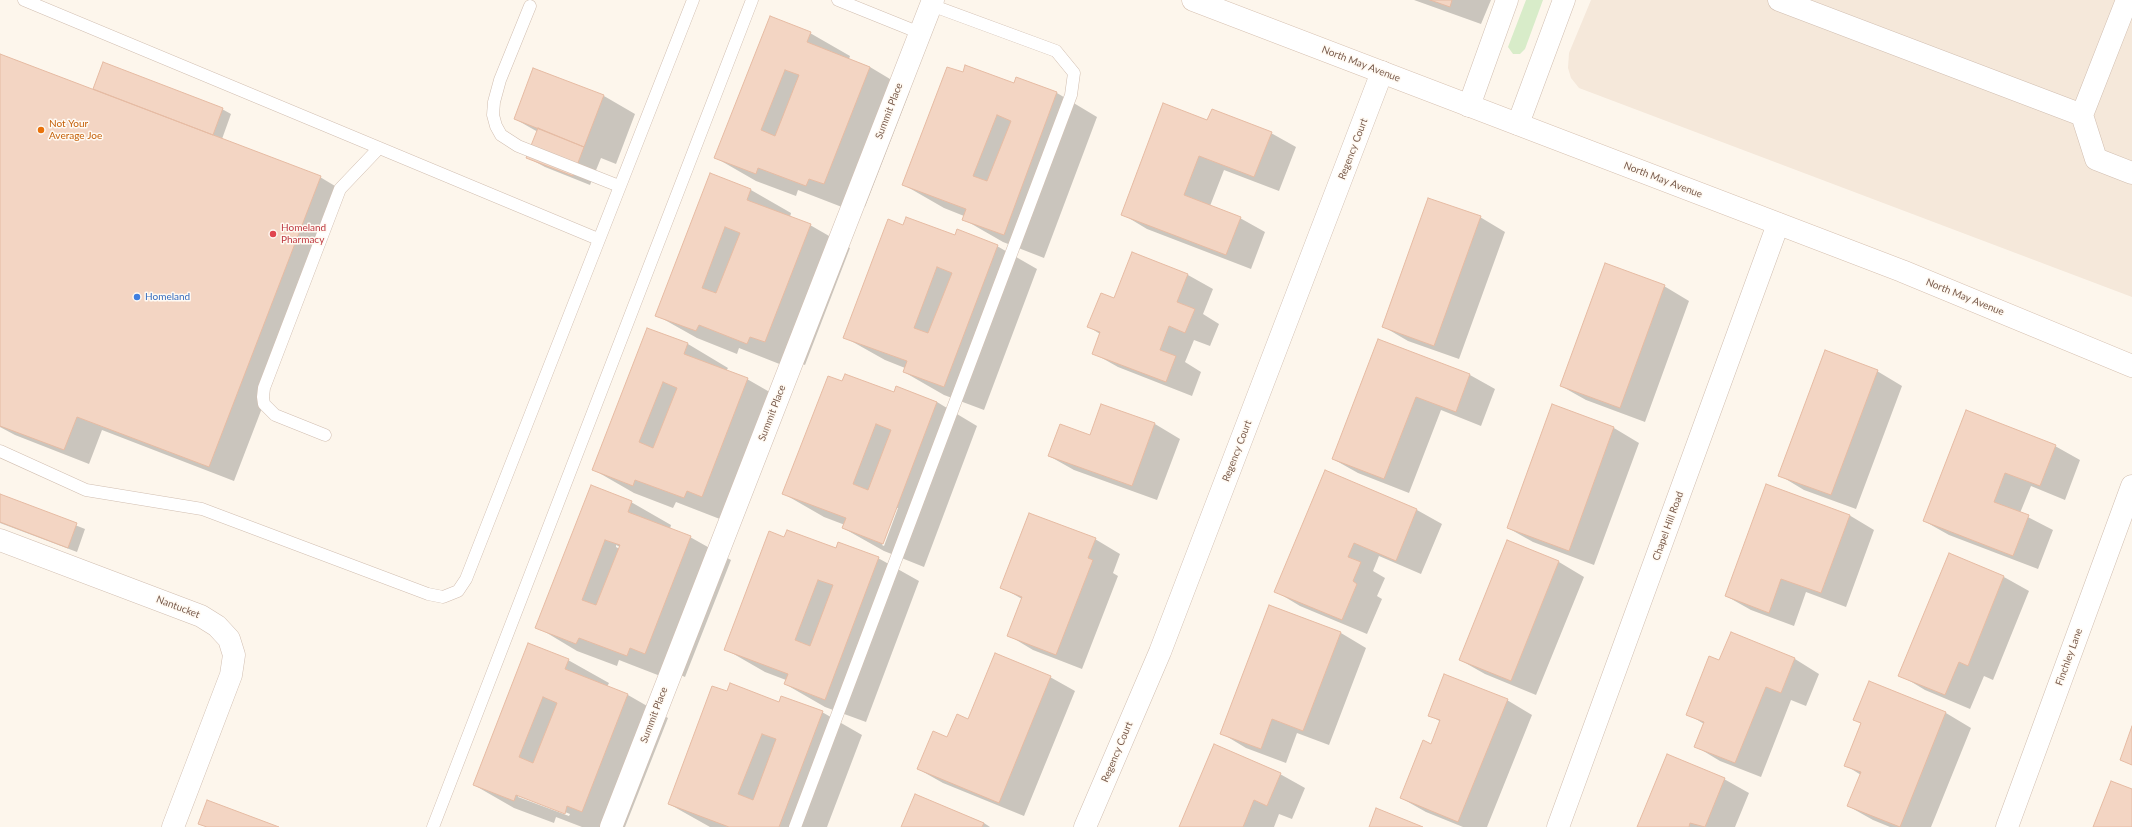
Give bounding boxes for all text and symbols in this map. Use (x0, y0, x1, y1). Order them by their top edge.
street label: North May Avenue (1320, 43, 1402, 85)
street label: Summit Place (873, 81, 905, 141)
street label: Regency Court (1336, 117, 1370, 181)
place label: Not Your Average Joe (49, 118, 102, 142)
marker: Not Your Average Joe (36, 125, 46, 135)
street label: North May Avenue (1622, 159, 1704, 201)
place label: Homeland Pharmacy (281, 222, 326, 246)
marker: Homeland Pharmacy (268, 229, 278, 239)
street label: North May Avenue (1924, 276, 2006, 318)
place label: Homeland (145, 291, 190, 303)
marker: Homeland (132, 292, 142, 302)
street label: Summit Place (756, 383, 788, 443)
street label: Regency Court (1220, 419, 1254, 483)
street label: Chapel Hill Road (1650, 490, 1686, 562)
street label: Nantucket (155, 593, 201, 621)
street label: Finchley Lane (2053, 627, 2085, 687)
street label: Summit Place (638, 685, 670, 745)
street label: Regency Court (1099, 720, 1135, 784)

